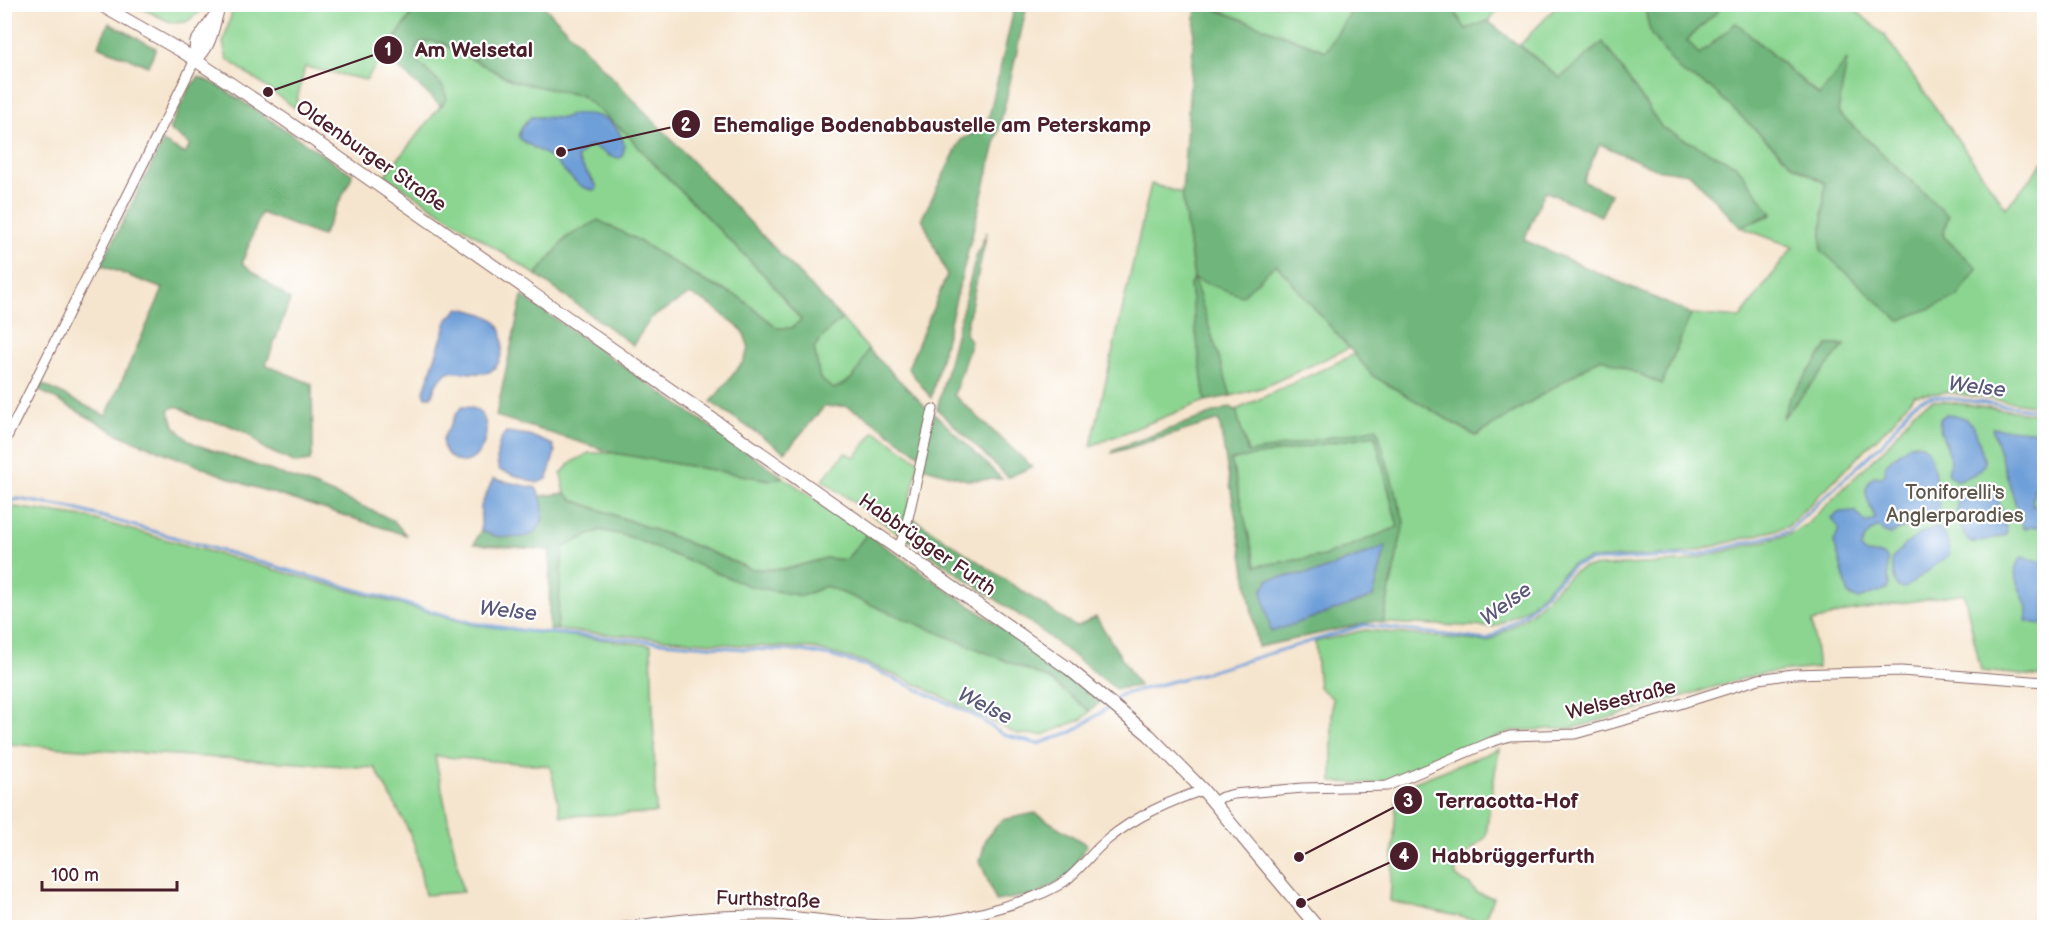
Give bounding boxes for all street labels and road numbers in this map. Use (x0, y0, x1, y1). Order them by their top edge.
street label: Oldenburger Straße (291, 95, 451, 217)
street label: Habbrügger Furth (854, 489, 1000, 601)
street label: Welsestraße (1564, 675, 1679, 725)
street label: Furthstraße (715, 886, 821, 914)

